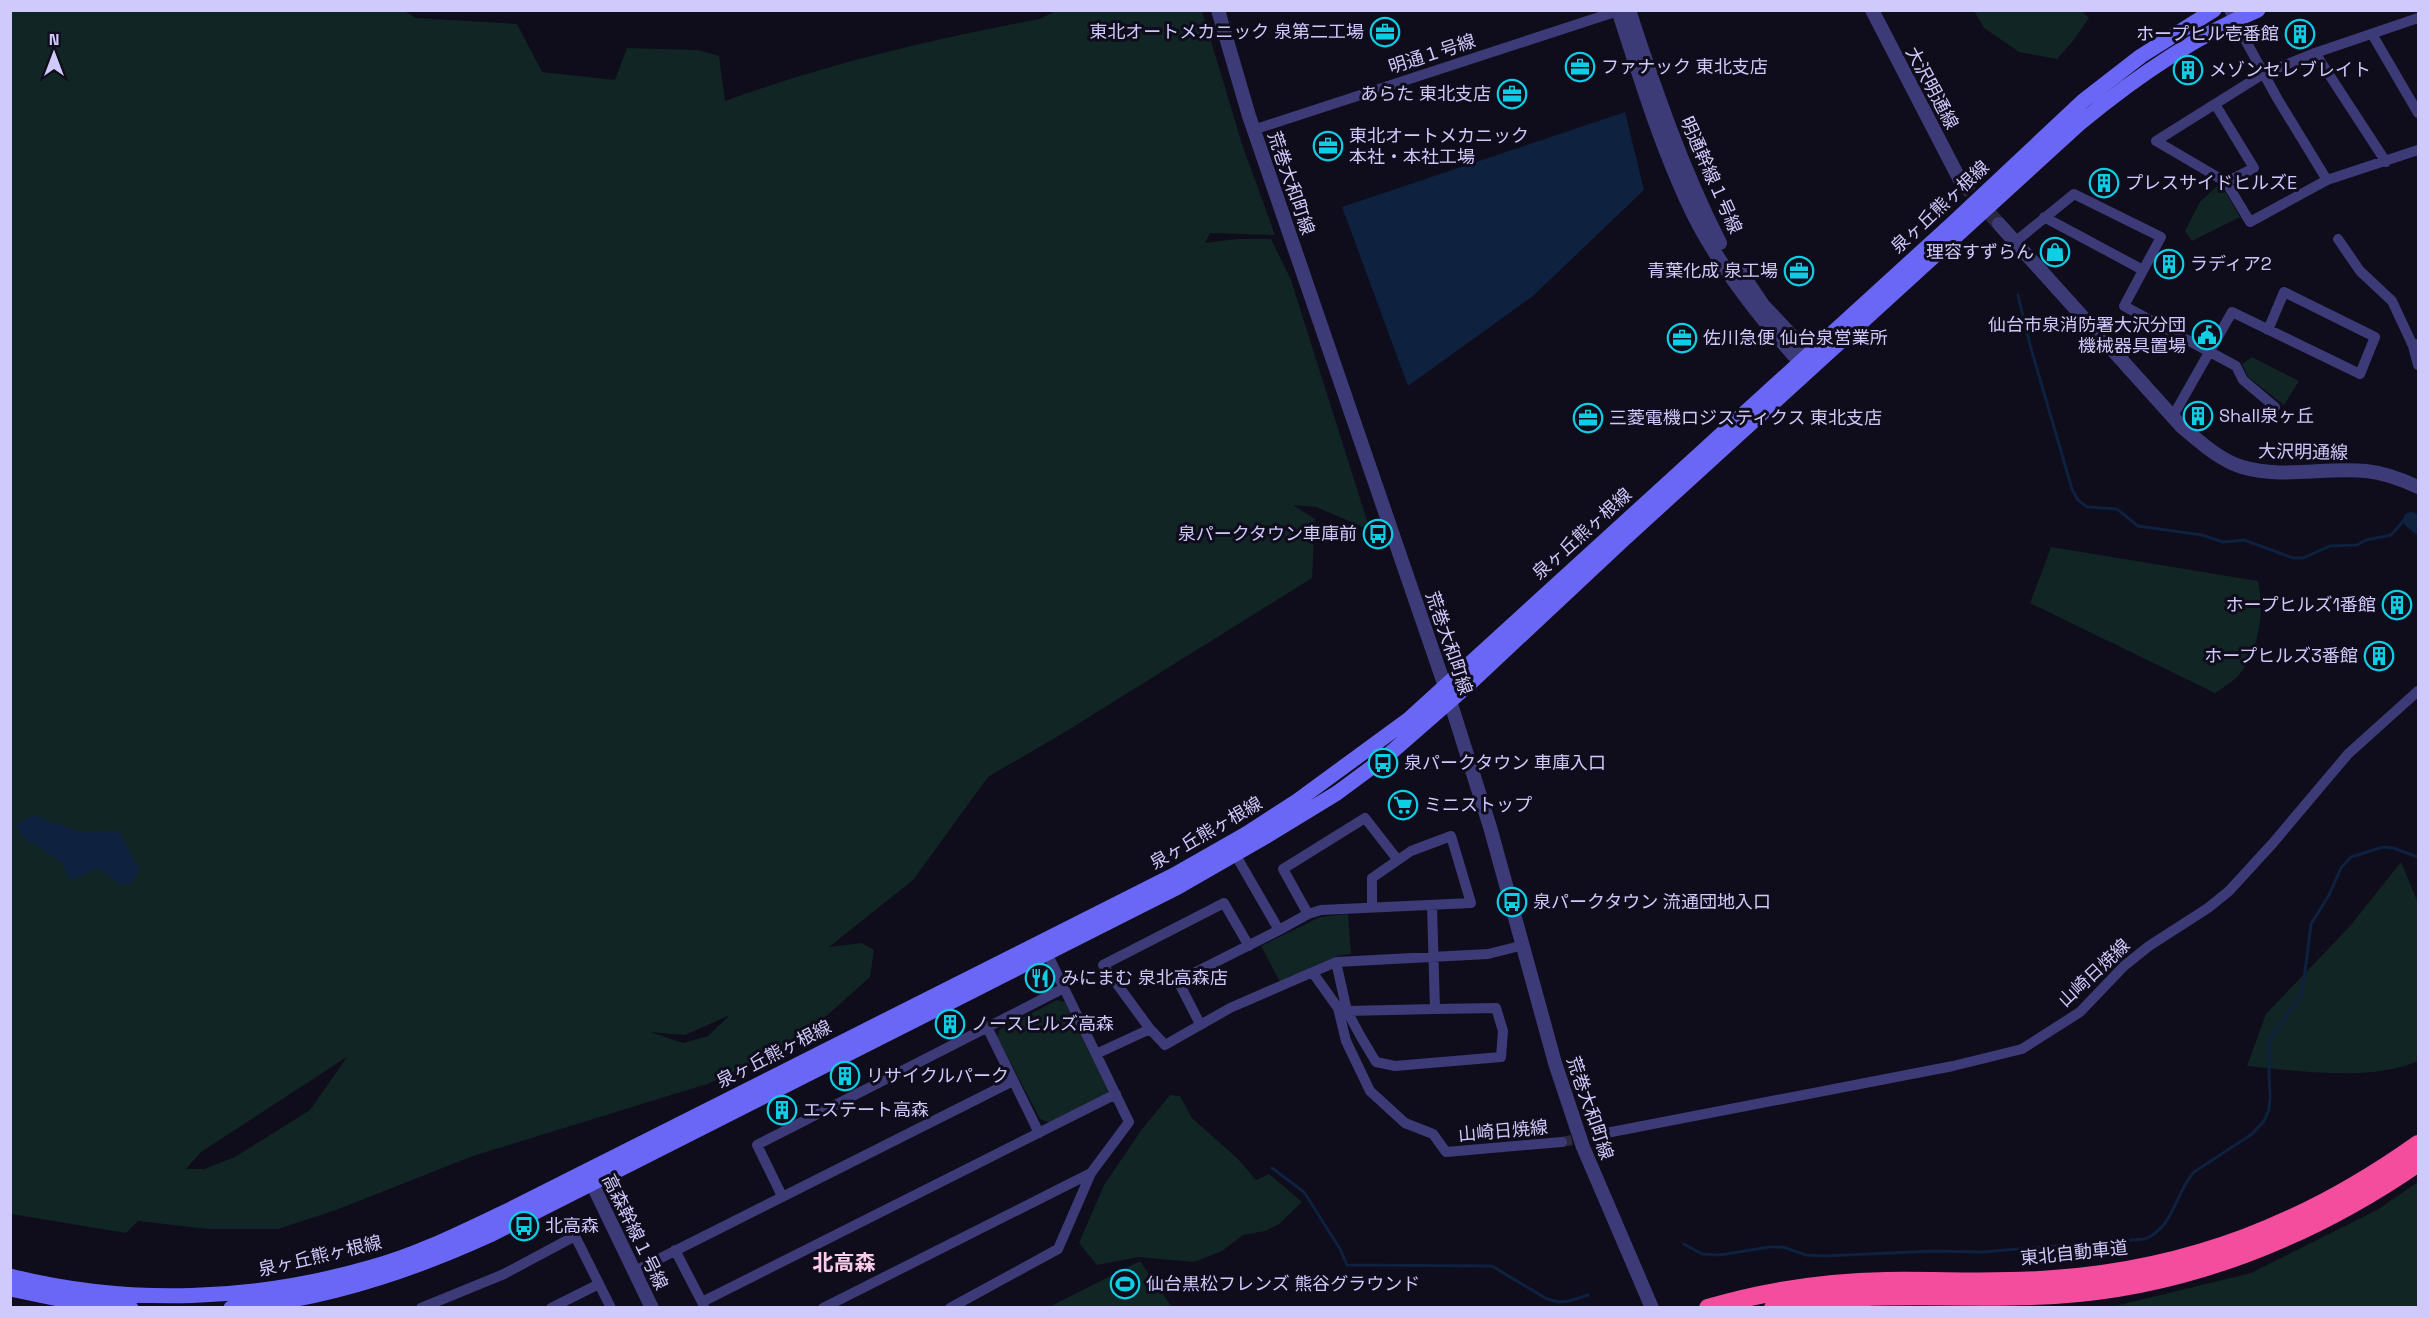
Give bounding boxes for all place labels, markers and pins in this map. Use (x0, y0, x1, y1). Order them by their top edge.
office icon: 東北オートメカニック 泉第二工場 (1369, 16, 1401, 48)
building icon: ホープヒル壱番館 (2284, 18, 2316, 50)
place label: 東北オートメカニック 泉第二工場 (1089, 20, 1364, 43)
place label: ホープヒル壱番館 (2136, 22, 2279, 45)
office icon: ファナック 東北支店 (1564, 51, 1596, 83)
building icon: メゾンセレブレイト (2172, 54, 2204, 86)
place label: ファナック 東北支店 (1601, 55, 1768, 78)
place label: メゾンセレブレイト (2209, 58, 2371, 81)
office icon: あらた 東北支店 (1496, 78, 1528, 110)
place label: あらた 東北支店 (1360, 82, 1491, 105)
place label: 東北オートメカニック 本社・本社工場 (1349, 124, 1529, 168)
office icon: 東北オートメカニック 本社・本社工場 (1312, 130, 1344, 162)
building icon: プレスサイドヒルズE (2088, 167, 2120, 199)
place label: プレスサイドヒルズE (2125, 171, 2297, 194)
shop icon: 理容すずらん (2039, 236, 2071, 268)
place label: 理容すずらん (1926, 240, 2034, 263)
building icon: ラディア2 (2153, 248, 2185, 280)
place label: ラディア2 (2190, 252, 2272, 275)
office icon: 青葉化成 泉工場 (1783, 255, 1815, 287)
place label: 青葉化成 泉工場 (1647, 259, 1778, 282)
place label: 仙台市泉消防署大沢分団 機械器具置場 (1988, 313, 2186, 357)
public building icon: 仙台市泉消防署大沢分団 機械器具置場 (2191, 319, 2223, 351)
office icon: 佐川急便 仙台泉営業所 (1666, 322, 1698, 354)
place label: 佐川急便 仙台泉営業所 (1703, 326, 1888, 349)
building icon: Shall泉ヶ丘 (2182, 400, 2214, 432)
office icon: 三菱電機ロジスティクス 東北支店 (1572, 402, 1604, 434)
place label: Shall泉ヶ丘 (2219, 404, 2314, 427)
place label: 三菱電機ロジスティクス 東北支店 (1609, 406, 1882, 429)
bus stop icon: 泉パークタウン車庫前 (1362, 518, 1394, 550)
place label: 泉パークタウン車庫前 (1178, 522, 1357, 545)
building icon: ホープヒルズ1番館 (2381, 589, 2413, 621)
place label: ホープヒルズ1番館 (2226, 593, 2376, 616)
building icon: ホープヒルズ3番館 (2363, 640, 2395, 672)
place label: ホープヒルズ3番館 (2204, 644, 2358, 667)
bus stop icon: 泉パークタウン 車庫入口 (1367, 747, 1399, 779)
place label: 泉パークタウン 車庫入口 (1404, 751, 1606, 774)
supermarket icon: ミニストップ (1387, 789, 1419, 821)
place label: ミニストップ (1424, 793, 1532, 816)
bus stop icon: 泉パークタウン 流通団地入口 (1496, 886, 1528, 918)
place label: 泉パークタウン 流通団地入口 (1533, 890, 1771, 913)
restaurant icon: みにまむ 泉北高森店 (1024, 962, 1056, 994)
place label: みにまむ 泉北高森店 (1061, 966, 1228, 989)
building icon: ノースヒルズ高森 (934, 1008, 966, 1040)
place label: ノースヒルズ高森 (971, 1012, 1114, 1035)
building icon: リサイクルパーク (829, 1060, 861, 1092)
place label: リサイクルパーク (866, 1064, 1009, 1087)
building icon: エステート高森 (766, 1094, 798, 1126)
place label: エステート高森 (803, 1098, 929, 1121)
bus stop icon: 北高森 (508, 1210, 540, 1242)
place label: 北高森 (545, 1214, 599, 1237)
sports icon: 仙台黒松フレンズ 熊谷グラウンド (1109, 1268, 1141, 1300)
place label: 仙台黒松フレンズ 熊谷グラウンド (1146, 1272, 1420, 1295)

